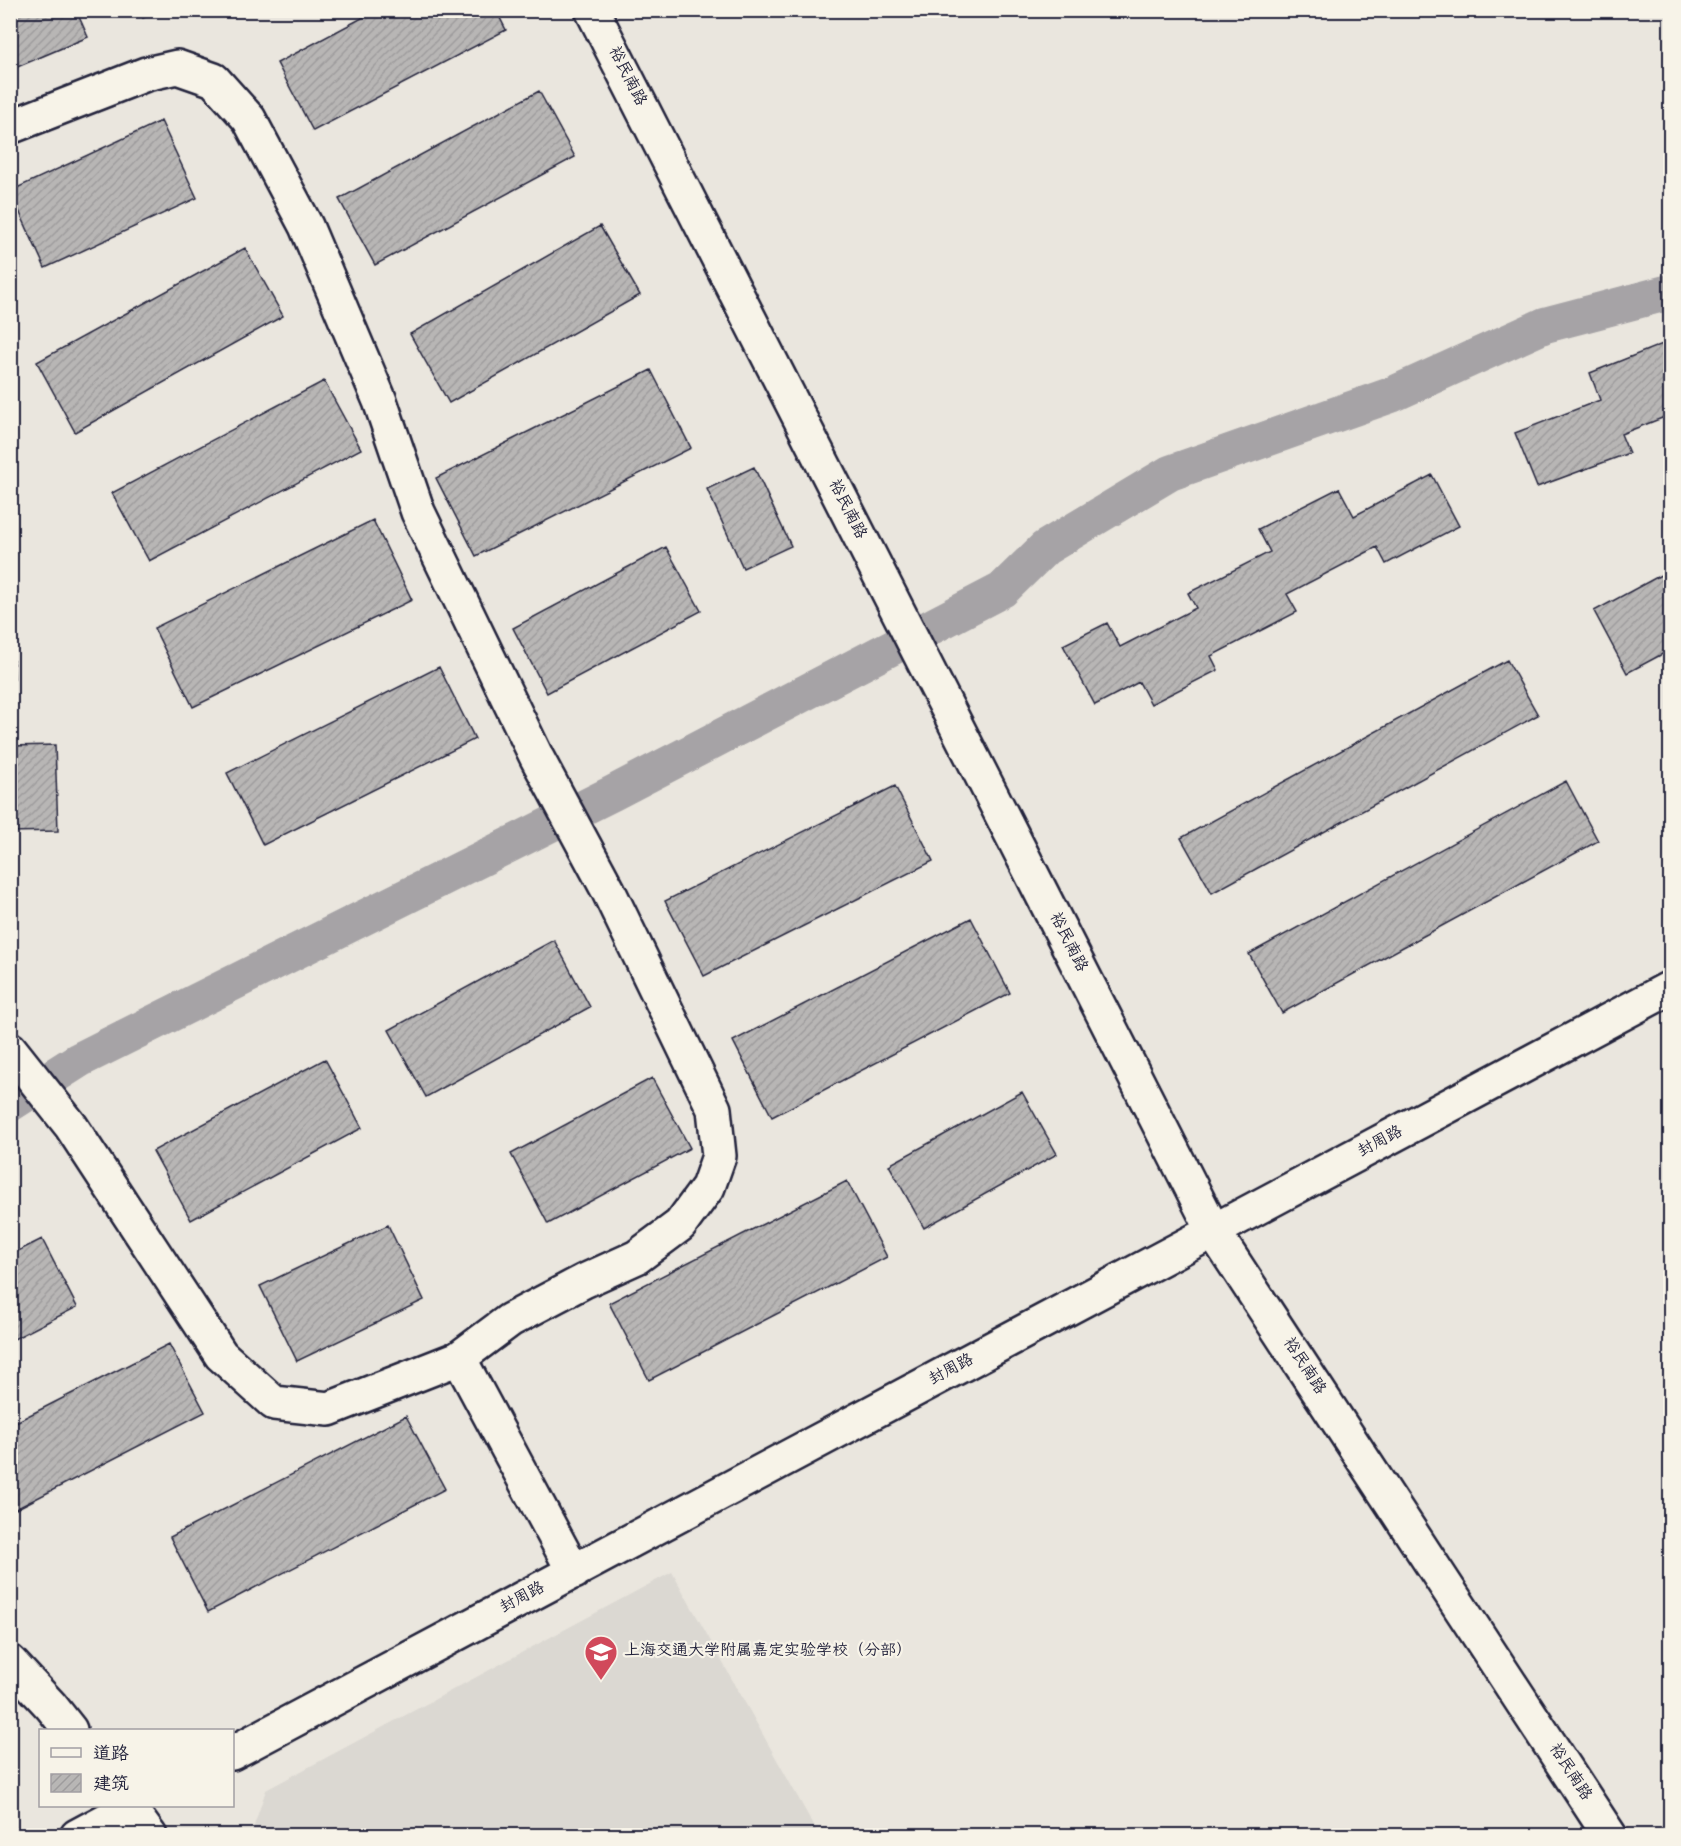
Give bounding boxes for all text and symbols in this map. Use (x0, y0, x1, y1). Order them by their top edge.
street label: 裕民南路 (603, 43, 651, 110)
street label: 裕民南路 (823, 476, 871, 543)
street label: 裕民南路 (1044, 909, 1092, 976)
street label: 封周路 (1354, 1122, 1407, 1163)
street label: 裕民南路 (1278, 1334, 1330, 1399)
street label: 封周路 (925, 1350, 978, 1391)
street label: 封周路 (496, 1578, 549, 1619)
school or university icon: 上海交通大学附属嘉定实验学校（分部） (583, 1634, 619, 1681)
place label: 上海交通大学附属嘉定实验学校（分部） (624, 1641, 912, 1662)
legend (39, 1729, 234, 1807)
street label: 裕民南路 (1544, 1740, 1596, 1805)
text: 道路 (93, 1744, 129, 1766)
text: 建筑 (93, 1774, 129, 1796)

